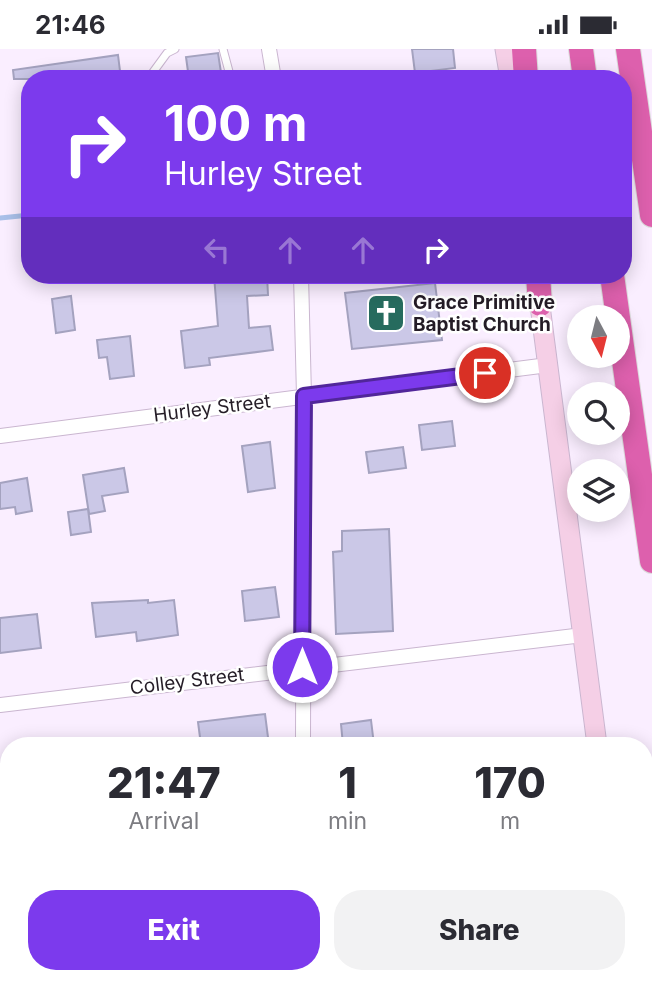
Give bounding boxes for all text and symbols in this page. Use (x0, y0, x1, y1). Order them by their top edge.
text: 21:46 (35, 9, 106, 40)
text: 100 m (164, 94, 308, 153)
icon: right (49, 98, 140, 189)
text: Hurley Street (164, 154, 362, 193)
icon: left (198, 231, 236, 269)
icon: ahead (271, 231, 309, 269)
icon: ahead (344, 231, 382, 269)
icon: right (417, 231, 455, 269)
place label: Grace Primitive Baptist Church (413, 291, 555, 336)
church icon: Grace Primitive Baptist Church (365, 292, 407, 334)
north arrow (567, 305, 630, 367)
map controls (567, 305, 630, 522)
pin (455, 343, 515, 403)
icon: arrive (466, 354, 504, 392)
button: search (567, 382, 630, 445)
street label: Hurley Street (152, 389, 272, 427)
button: layers (567, 459, 630, 522)
position arrow (265, 630, 339, 704)
street label: Colley Street (129, 663, 245, 699)
text: 21:47 (107, 757, 221, 808)
text: 1 (338, 757, 357, 808)
text: 170 (474, 757, 546, 808)
text: Arrival (129, 807, 199, 835)
text: min (328, 807, 367, 835)
text: m (500, 807, 520, 835)
button: Exit (28, 890, 320, 970)
button: Share (334, 890, 625, 970)

